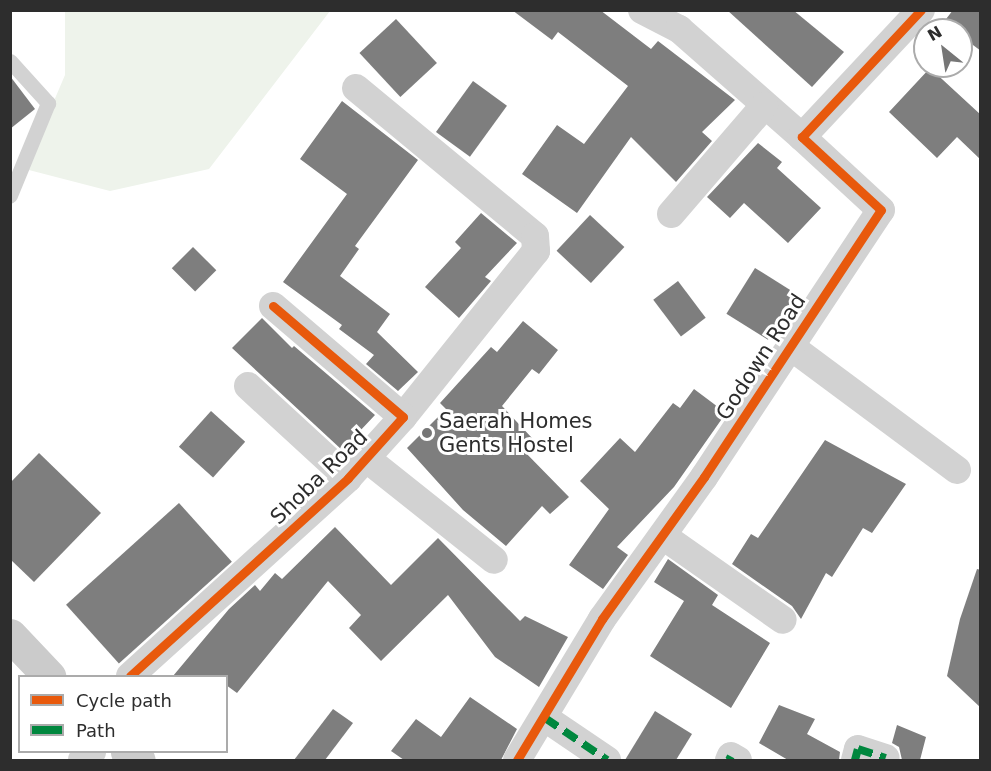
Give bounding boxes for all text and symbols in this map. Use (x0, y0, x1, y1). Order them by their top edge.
north arrow (913, 18, 973, 78)
text: N (924, 22, 945, 45)
street label: Godown Road (711, 289, 811, 425)
place label: Saerah Homes Gents Hostel (439, 408, 593, 458)
street label: Shoba Road (265, 425, 373, 529)
marker: Saerah Homes Gents Hostel (420, 426, 434, 440)
legend (18, 675, 228, 753)
text: Cycle path (76, 690, 172, 711)
text: Path (76, 720, 116, 741)

